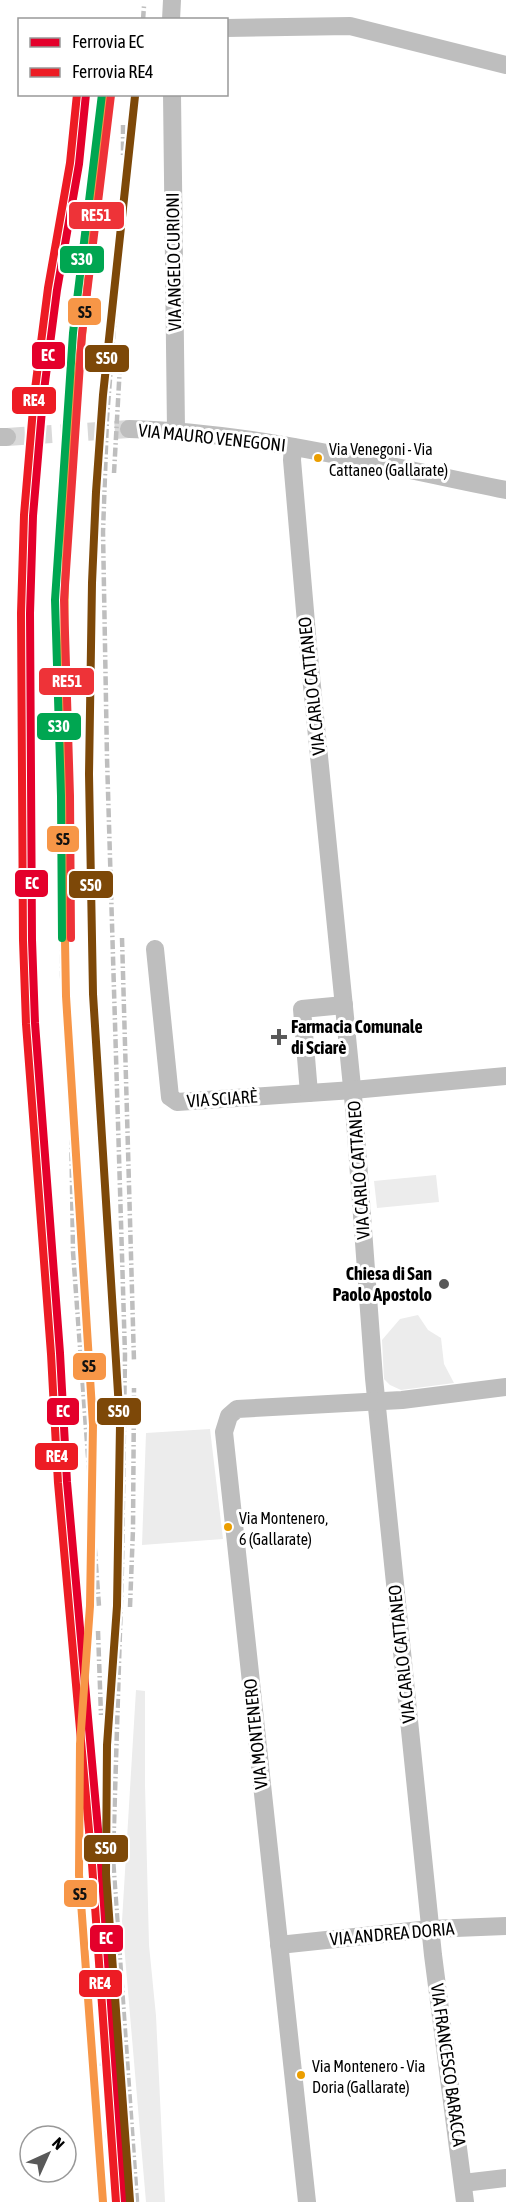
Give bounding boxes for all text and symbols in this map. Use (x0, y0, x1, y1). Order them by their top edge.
legend (18, 18, 228, 96)
text: Ferrovia EC (72, 31, 144, 52)
text: Ferrovia RE4 (72, 61, 154, 82)
street label: VIA ANGELO CURIONI (162, 192, 185, 332)
line badge: RE51 (68, 201, 125, 230)
text: RE51 (81, 206, 111, 224)
line badge: S30 (59, 245, 105, 274)
text: S30 (71, 250, 93, 268)
line badge: S5 (67, 297, 102, 326)
text: S5 (78, 303, 93, 321)
line badge: EC (31, 341, 66, 370)
line badge: S50 (84, 344, 130, 373)
text: EC (41, 346, 56, 364)
text: S50 (96, 349, 118, 367)
line badge: RE4 (11, 386, 57, 415)
text: RE4 (23, 391, 46, 409)
street label: VIA MAURO VENEGONI (137, 419, 287, 456)
place label: Via Venegoni - Via Cattaneo (Gallarate) (329, 440, 448, 480)
marker: Via Venegoni - Via Cattaneo (Gallarate) (312, 452, 324, 464)
street label: VIA CARLO CATTANEO (294, 616, 329, 756)
line badge: RE51 (38, 667, 95, 696)
text: RE51 (52, 672, 82, 690)
line badge: S30 (36, 712, 82, 741)
text: S30 (48, 717, 70, 735)
line badge: S5 (46, 825, 80, 853)
text: S5 (56, 830, 71, 848)
line badge: EC (14, 869, 49, 898)
line badge: S50 (68, 870, 114, 899)
text: EC (25, 874, 40, 892)
text: S50 (80, 876, 102, 894)
place label: Farmacia Comunale di Sciarè (291, 1016, 423, 1058)
marker: Farmacia Comunale di Sciarè (272, 1030, 286, 1044)
street label: VIA SCIARÈ (186, 1086, 258, 1111)
street label: VIA CARLO CATTANEO (343, 1100, 374, 1240)
place label: Chiesa di San Paolo Apostolo (333, 1263, 432, 1305)
marker: Chiesa di San Paolo Apostolo (437, 1277, 451, 1291)
line badge: S5 (72, 1352, 107, 1381)
text: S5 (82, 1357, 97, 1375)
line badge: EC (46, 1397, 80, 1426)
line badge: S50 (96, 1397, 142, 1426)
text: EC (56, 1402, 71, 1420)
text: S50 (108, 1402, 130, 1420)
line badge: RE4 (34, 1442, 79, 1471)
text: RE4 (46, 1447, 69, 1465)
place label: Via Montenero, 6 (Gallarate) (239, 1509, 328, 1549)
marker: Via Montenero, 6 (Gallarate) (222, 1521, 234, 1533)
street label: VIA CARLO CATTANEO (384, 1584, 419, 1724)
street label: VIA MONTENERO (239, 1678, 272, 1790)
line badge: S50 (83, 1834, 129, 1863)
text: S50 (95, 1839, 117, 1857)
line badge: S5 (63, 1879, 98, 1908)
text: S5 (73, 1885, 88, 1903)
street label: VIA ANDREA DORIA (329, 1918, 455, 1949)
line badge: EC (89, 1924, 124, 1953)
text: EC (99, 1929, 114, 1947)
line badge: RE4 (78, 1969, 123, 1998)
text: RE4 (89, 1974, 112, 1992)
street label: VIA FRANCESCO BARACCA (427, 1982, 470, 2148)
place label: Via Montenero - Via Doria (Gallarate) (312, 2057, 425, 2097)
marker: Via Montenero - Via Doria (Gallarate) (295, 2069, 307, 2081)
north arrow (18, 2124, 78, 2184)
text: N (49, 2134, 68, 2153)

